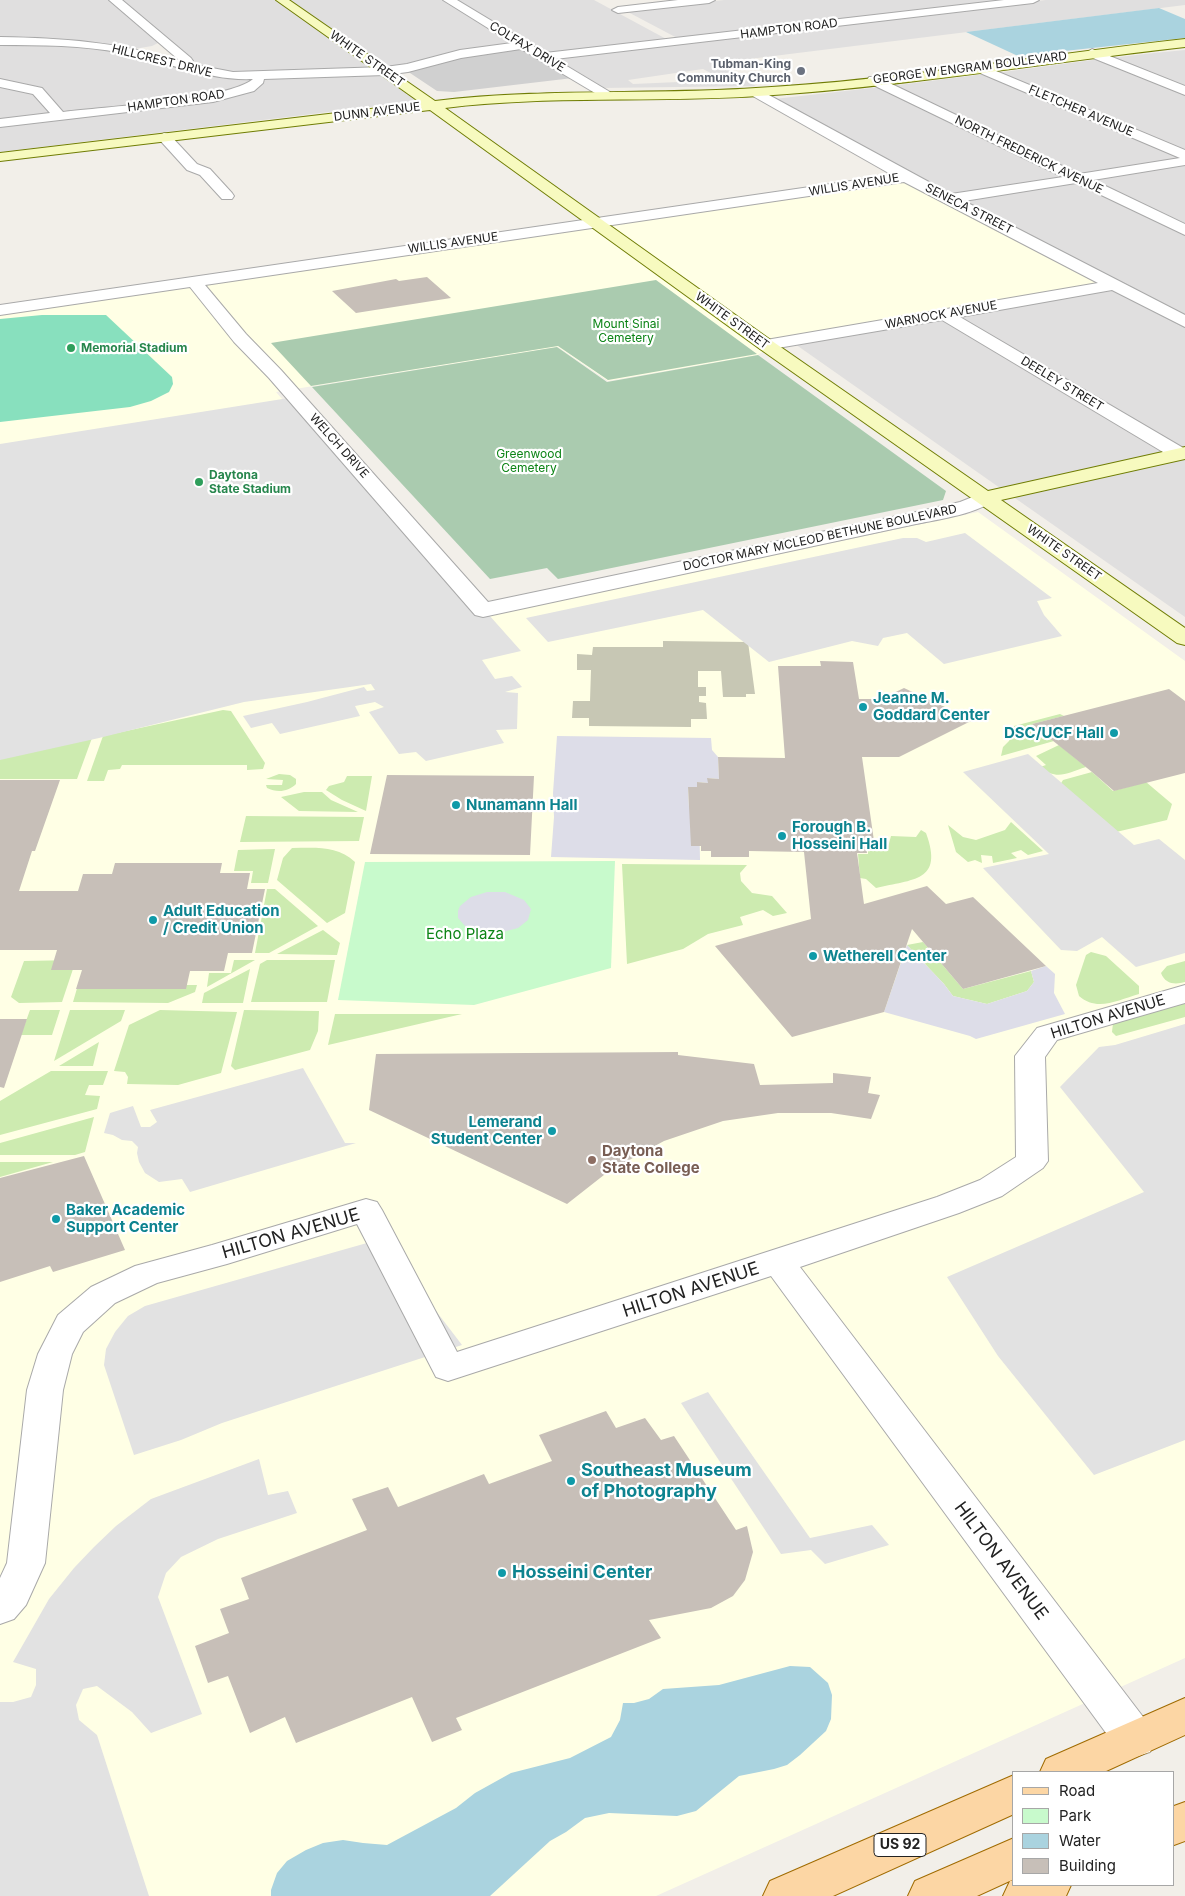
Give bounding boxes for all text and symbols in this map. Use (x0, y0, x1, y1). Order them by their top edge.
street label: HAMPTON ROAD (739, 16, 839, 42)
street label: COLFAX DRIVE (487, 19, 567, 75)
street label: WHITE STREET (327, 28, 407, 90)
street label: HILLCREST DRIVE (110, 42, 214, 80)
street label: GEORGE W ENGRAM BOULEVARD (872, 49, 1068, 87)
place label: Tubman-King Community Church (677, 57, 791, 85)
marker: Tubman-King Community Church (795, 65, 807, 77)
street label: FLETCHER AVENUE (1026, 82, 1136, 140)
street label: HAMPTON ROAD (126, 87, 226, 115)
street label: DUNN AVENUE (333, 100, 421, 124)
street label: NORTH FREDERICK AVENUE (953, 113, 1105, 197)
street label: WILLIS AVENUE (808, 171, 900, 199)
street label: SENECA STREET (923, 181, 1015, 237)
street label: WILLIS AVENUE (407, 230, 499, 256)
street label: WHITE STREET (692, 289, 772, 353)
street label: WARNOCK AVENUE (884, 298, 998, 332)
park label: Mount Sinai Cemetery (593, 317, 659, 345)
place label: Memorial Stadium (81, 341, 187, 355)
marker: Memorial Stadium (65, 342, 77, 354)
street label: DEELEY STREET (1018, 354, 1106, 414)
street label: WELCH DRIVE (306, 411, 372, 481)
park label: Greenwood Cemetery (496, 447, 562, 475)
place label: Daytona State Stadium (209, 468, 291, 496)
marker: Daytona State Stadium (193, 476, 205, 488)
street label: DOCTOR MARY MCLEOD BETHUNE BOULEVARD (682, 502, 958, 574)
street label: WHITE STREET (1024, 522, 1104, 584)
place label: Jeanne M. Goddard Center (873, 689, 990, 724)
marker: Jeanne M. Goddard Center (857, 701, 869, 713)
place label: DSC/UCF Hall (1004, 724, 1104, 742)
marker: DSC/UCF Hall (1108, 727, 1120, 739)
place label: Nunamann Hall (466, 796, 577, 814)
marker: Nunamann Hall (450, 799, 462, 811)
place label: Forough B. Hosseini Hall (792, 818, 887, 853)
marker: Forough B. Hosseini Hall (776, 830, 788, 842)
place label: Adult Education / Credit Union (163, 902, 280, 937)
marker: Adult Education / Credit Union (147, 914, 159, 926)
park label: Echo Plaza (426, 925, 504, 943)
place label: Wetherell Center (823, 947, 947, 965)
marker: Wetherell Center (807, 950, 819, 962)
street label: HILTON AVENUE (1049, 991, 1167, 1043)
place label: Lemerand Student Center (431, 1113, 542, 1148)
marker: Lemerand Student Center (546, 1125, 558, 1137)
place label: Daytona State College (602, 1142, 700, 1177)
marker: Daytona State College (586, 1154, 598, 1166)
place label: Baker Academic Support Center (66, 1201, 185, 1236)
street label: HILTON AVENUE (220, 1204, 362, 1264)
marker: Baker Academic Support Center (50, 1213, 62, 1225)
street label: HILTON AVENUE (620, 1258, 762, 1322)
place label: Southeast Museum of Photography (581, 1460, 752, 1502)
marker: Southeast Museum of Photography (565, 1475, 577, 1487)
street label: HILTON AVENUE (950, 1498, 1052, 1624)
place label: Hosseini Center (512, 1562, 652, 1584)
marker: Hosseini Center (496, 1567, 508, 1579)
legend (1012, 1771, 1175, 1886)
text: Road (1059, 1781, 1095, 1800)
text: Park (1059, 1806, 1091, 1825)
text: Water (1059, 1831, 1101, 1850)
road number: US 92 (874, 1834, 926, 1856)
text: Building (1059, 1856, 1116, 1875)

